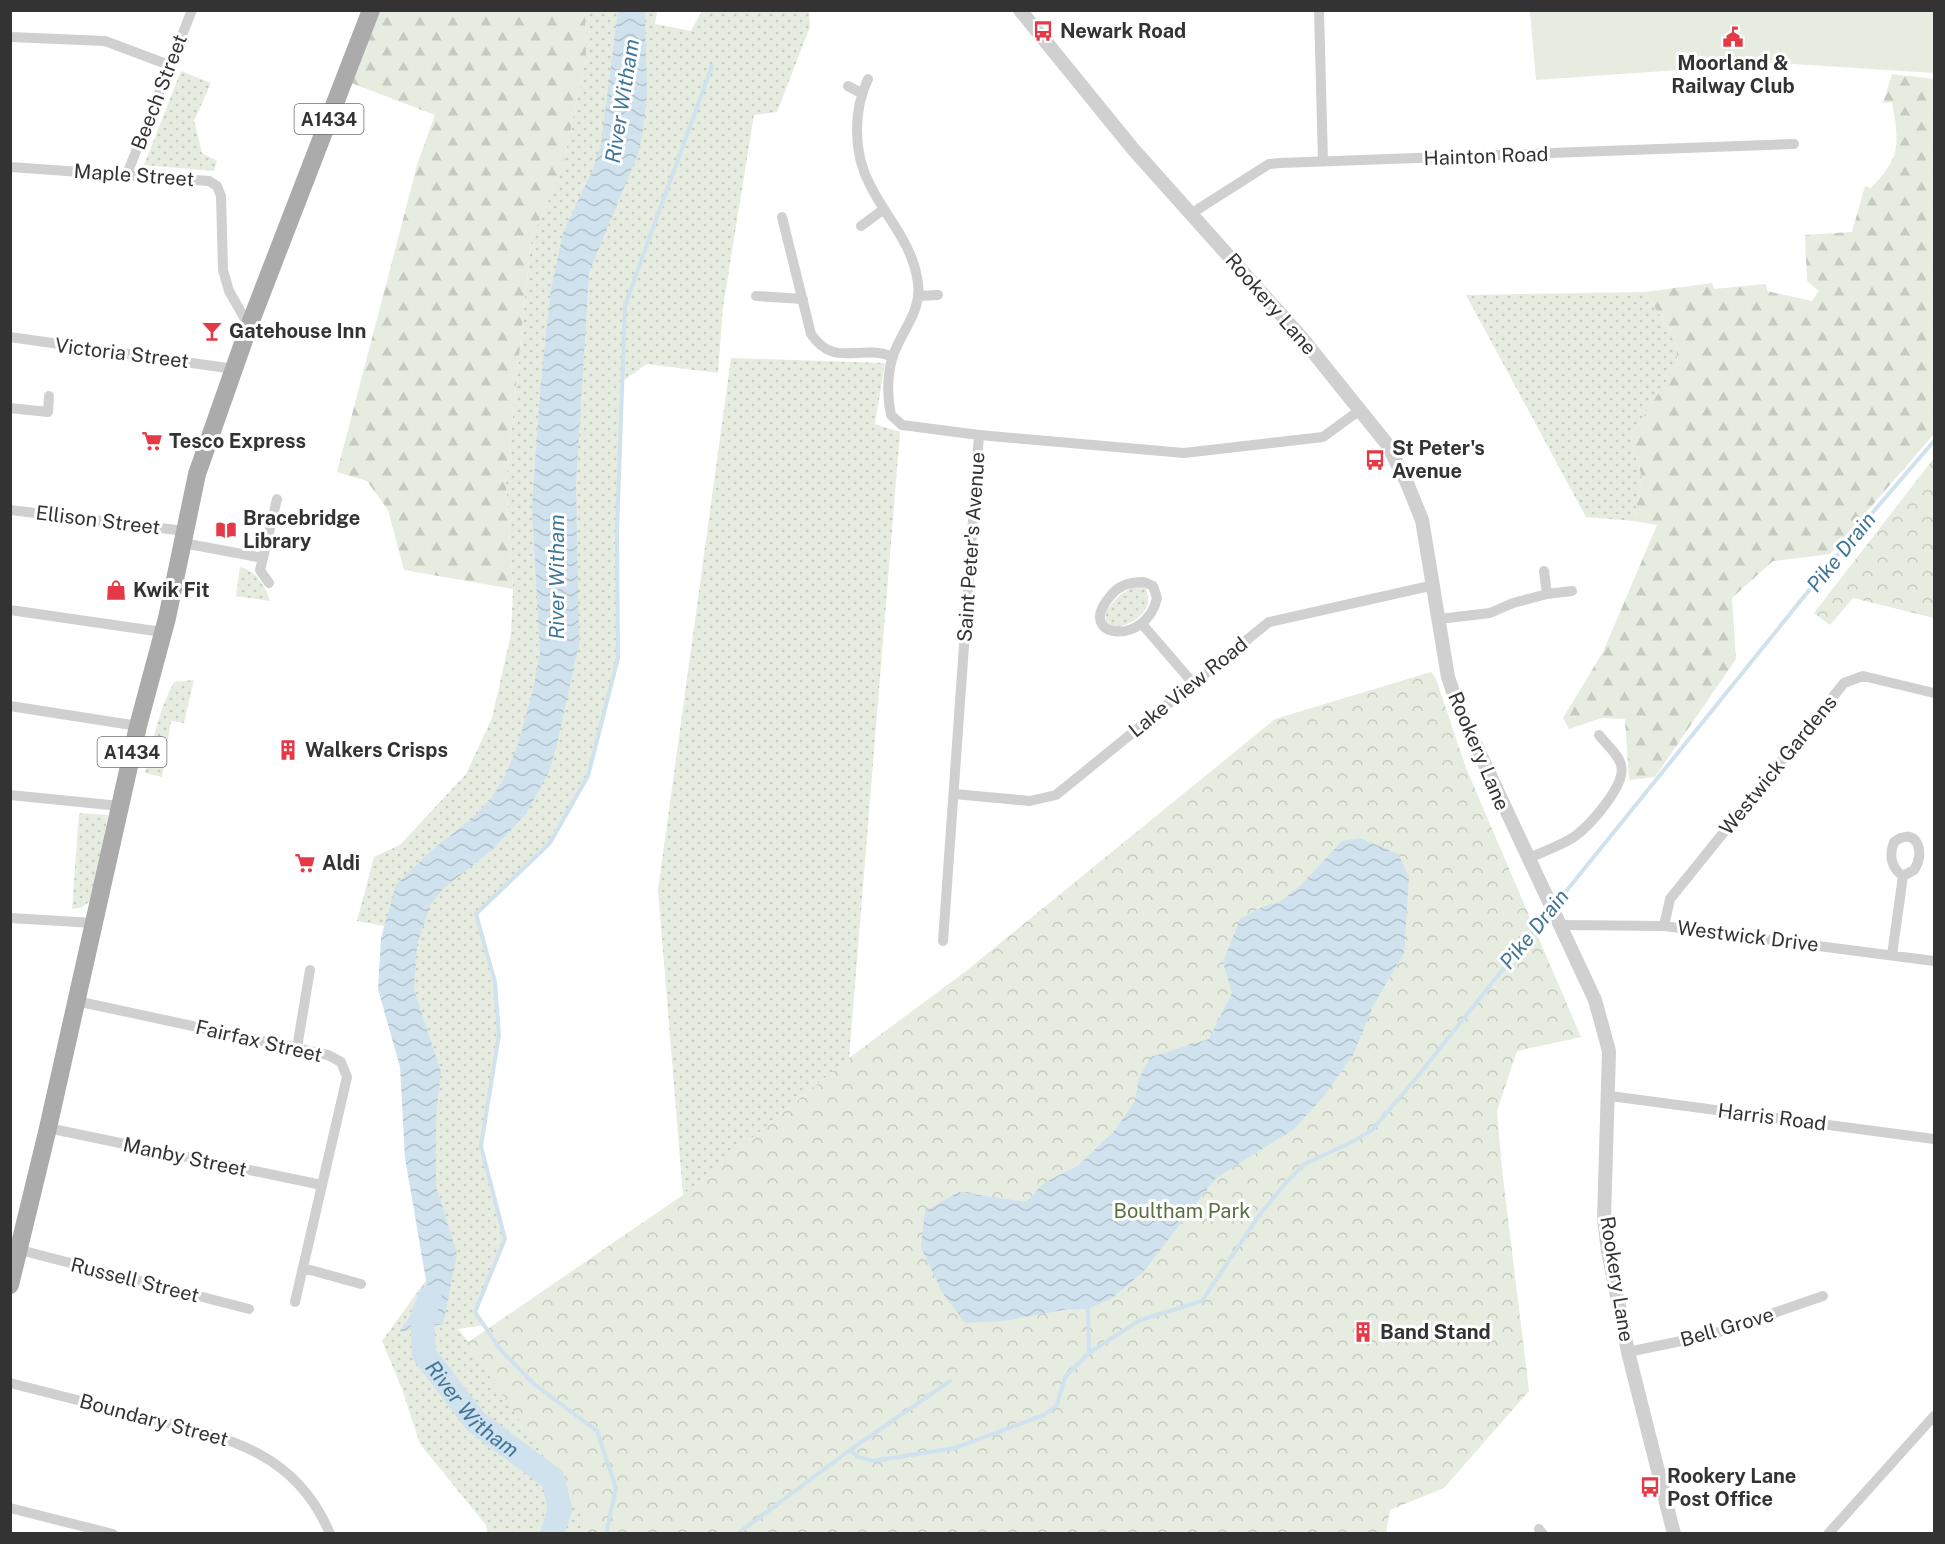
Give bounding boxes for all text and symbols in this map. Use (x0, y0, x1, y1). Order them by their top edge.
bus stop icon: Newark Road (1031, 19, 1055, 43)
place label: Newark Road (1060, 19, 1186, 43)
public building icon: Moorland & Railway Club (1721, 25, 1745, 49)
street label: Beech Street (126, 31, 192, 153)
water label: River Witham (600, 37, 644, 165)
place label: Moorland & Railway Club (1671, 51, 1795, 98)
road number: A1434 (294, 104, 364, 134)
street label: Hainton Road (1423, 142, 1549, 170)
street label: Maple Street (73, 159, 195, 191)
street label: Rookery Lane (1220, 248, 1322, 360)
bar icon: Gatehouse Inn (200, 319, 224, 343)
place label: Gatehouse Inn (229, 319, 366, 343)
street label: Victoria Street (54, 333, 190, 373)
supermarket icon: Tesco Express (140, 429, 164, 453)
place label: Tesco Express (169, 429, 306, 453)
place label: St Peter's Avenue (1392, 436, 1485, 483)
bus stop icon: St Peter's Avenue (1363, 448, 1387, 472)
street label: Saint Peter's Avenue (952, 451, 990, 643)
street label: Ellison Street (34, 500, 162, 540)
place label: Bracebridge Library (243, 506, 360, 553)
water label: Pike Drain (1801, 507, 1881, 597)
water label: River Witham (544, 514, 569, 640)
library icon: Bracebridge Library (214, 518, 238, 542)
shop icon: Kwik Fit (104, 578, 128, 602)
place label: Kwik Fit (133, 578, 210, 602)
street label: Lake View Road (1124, 632, 1252, 742)
street label: Rookery Lane (1443, 688, 1515, 814)
street label: Westwick Gardens (1714, 690, 1842, 840)
road number: A1434 (98, 737, 166, 767)
building icon: Walkers Crisps (276, 738, 300, 762)
place label: Walkers Crisps (305, 738, 448, 762)
supermarket icon: Aldi (293, 851, 317, 875)
place label: Aldi (322, 851, 360, 875)
water label: Pike Drain (1494, 884, 1574, 974)
street label: Westwick Drive (1676, 915, 1820, 957)
street label: Fairfax Street (193, 1015, 325, 1067)
street label: Harris Road (1716, 1098, 1828, 1136)
street label: Manby Street (121, 1132, 249, 1182)
park label: Boultham Park (1114, 1199, 1250, 1223)
street label: Rookery Lane (1595, 1215, 1639, 1343)
street label: Russell Street (68, 1252, 202, 1308)
street label: Bell Grove (1677, 1302, 1777, 1352)
building icon: Band Stand (1351, 1320, 1375, 1344)
place label: Band Stand (1380, 1320, 1491, 1344)
water label: River Witham (421, 1355, 524, 1462)
street label: Boundary Street (77, 1389, 231, 1451)
place label: Rookery Lane Post Office (1667, 1464, 1796, 1511)
bus stop icon: Rookery Lane Post Office (1638, 1475, 1662, 1499)

